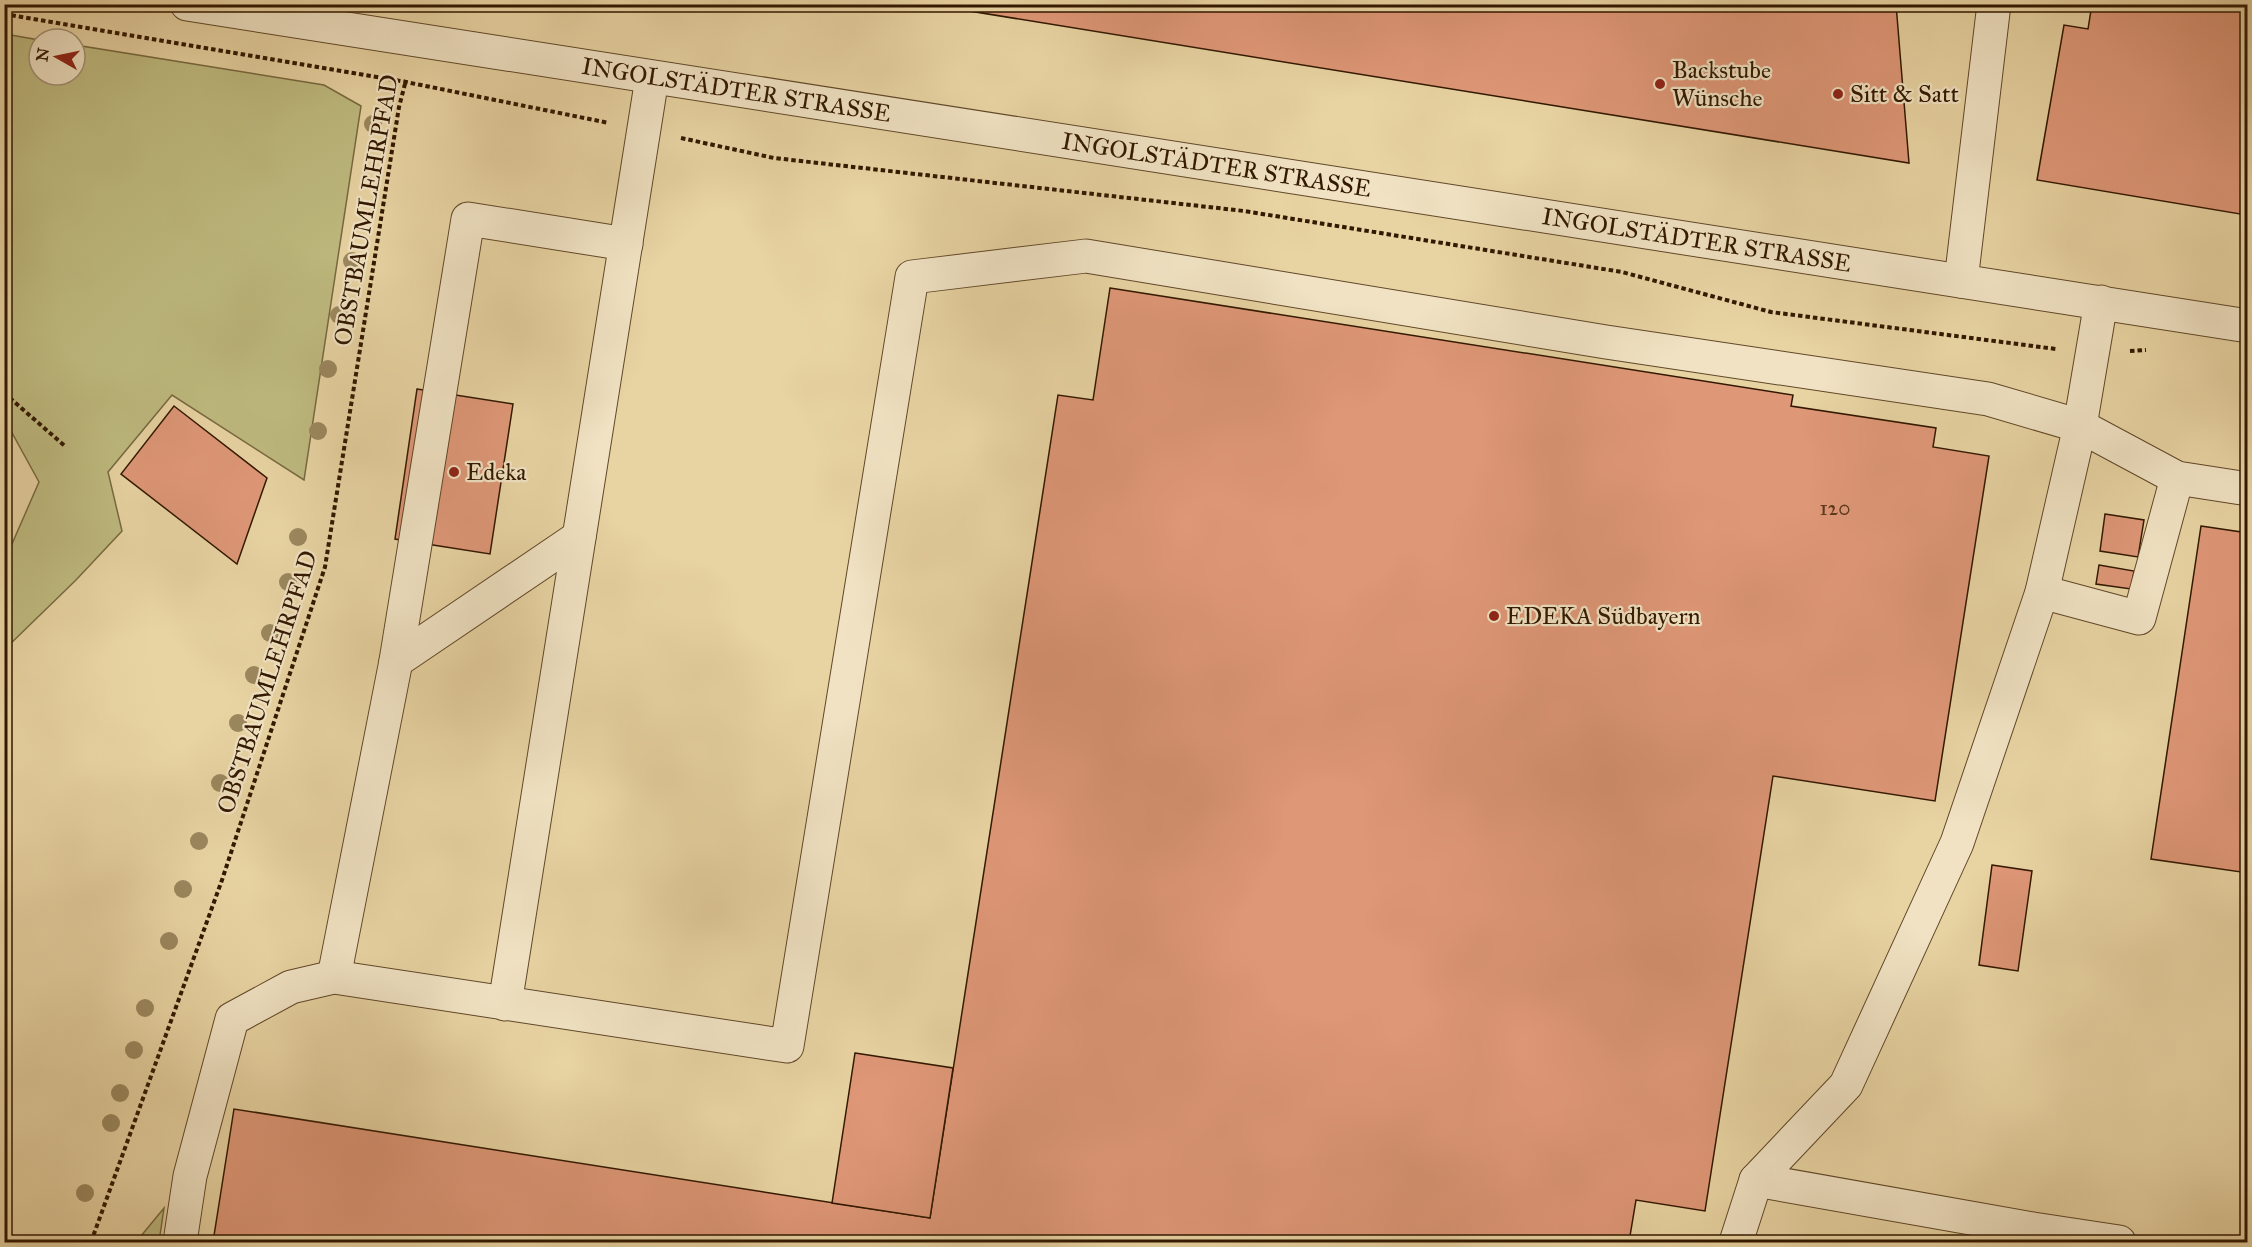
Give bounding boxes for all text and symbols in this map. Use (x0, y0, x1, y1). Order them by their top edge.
north arrow (27, 27, 87, 87)
text: N (32, 46, 53, 63)
street label: INGOLSTÄDTER STRASSE (580, 51, 893, 129)
place label: Backstube Wünsche (1672, 55, 1771, 113)
street label: OBSTBAUMLEHRPFAD (327, 72, 405, 348)
marker: Backstube Wünsche (1653, 77, 1667, 91)
place label: Sitt & Satt (1850, 79, 1959, 109)
marker: Sitt & Satt (1831, 87, 1845, 101)
street label: INGOLSTÄDTER STRASSE (1060, 126, 1373, 204)
street label: INGOLSTÄDTER STRASSE (1540, 201, 1853, 279)
place label: Edeka (466, 457, 527, 487)
marker: Edeka (447, 465, 461, 479)
house number: 120 (1820, 495, 1850, 521)
street label: OBSTBAUMLEHRPFAD (210, 547, 324, 817)
place label: EDEKA Südbayern (1506, 601, 1700, 631)
marker: EDEKA Südbayern (1487, 609, 1501, 623)

